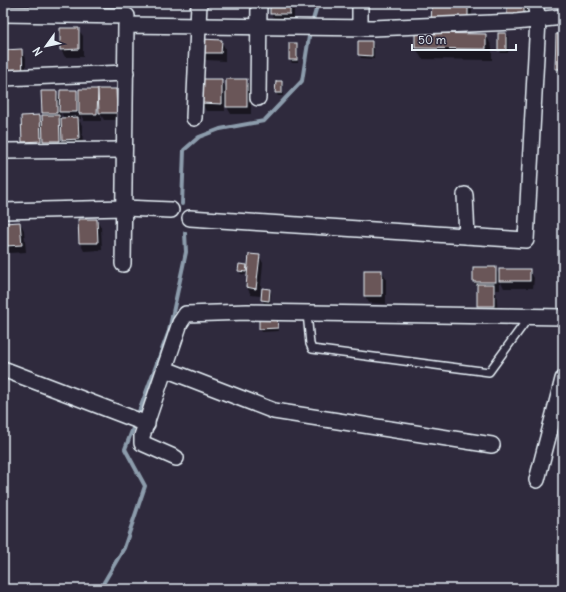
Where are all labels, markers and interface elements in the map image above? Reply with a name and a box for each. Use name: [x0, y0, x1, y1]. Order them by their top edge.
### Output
north arrow: [26, 26, 66, 66]
scale bar: [412, 26, 516, 52]
text: 50 m: [418, 32, 447, 47]
text: N: [30, 44, 46, 58]

